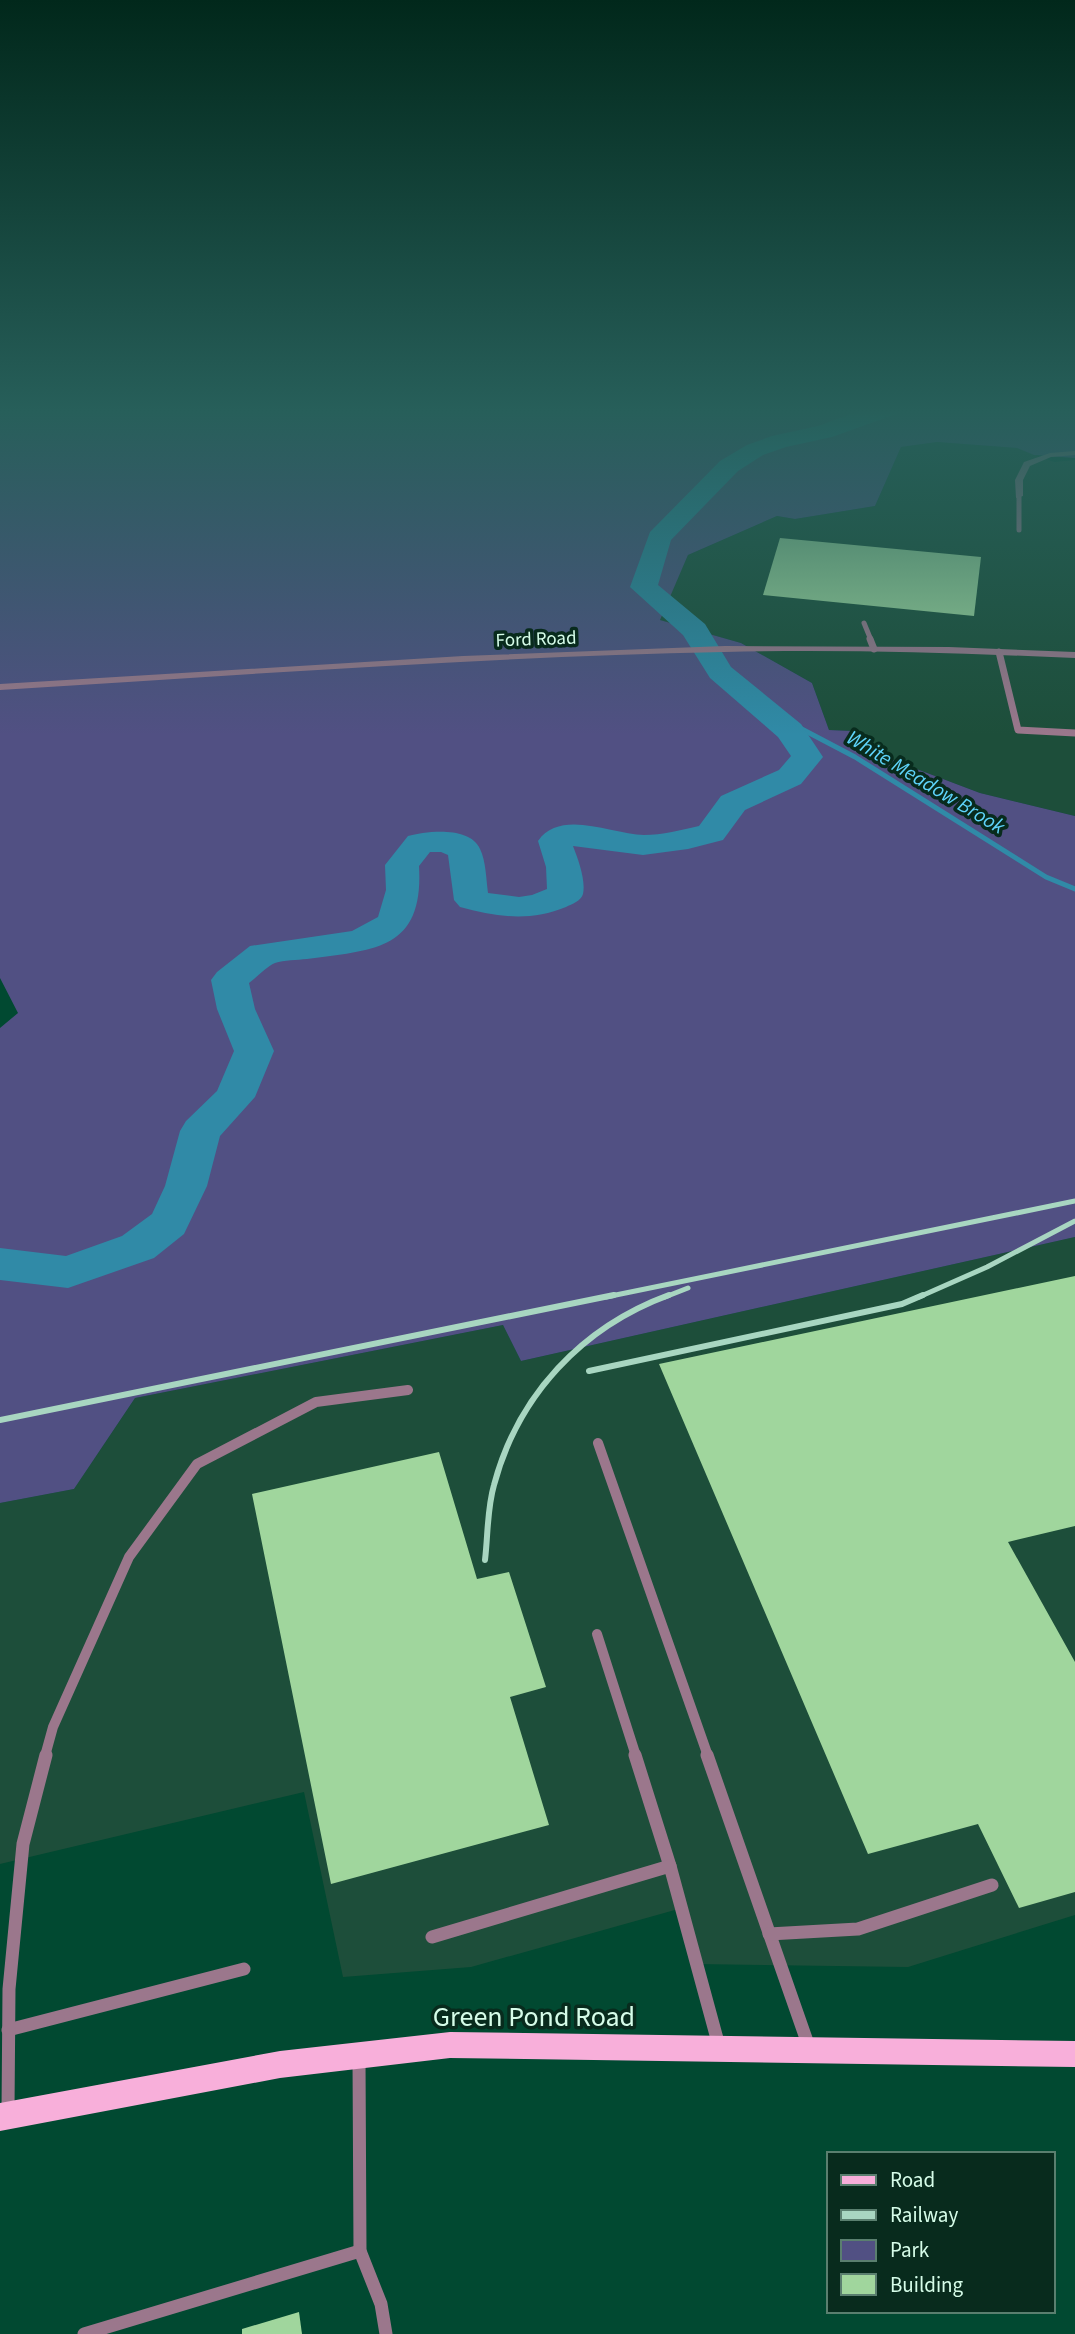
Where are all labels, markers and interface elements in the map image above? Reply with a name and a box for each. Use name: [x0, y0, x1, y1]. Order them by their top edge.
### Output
street label: Ford Road: [495, 625, 577, 654]
water label: White Meadow Brook: [841, 723, 1012, 842]
street label: Green Pond Road: [433, 1997, 635, 2037]
legend: [827, 2152, 1054, 2313]
text: Road: [890, 2165, 935, 2195]
text: Railway: [890, 2200, 958, 2230]
text: Park: [890, 2235, 930, 2265]
text: Building: [890, 2270, 964, 2300]

